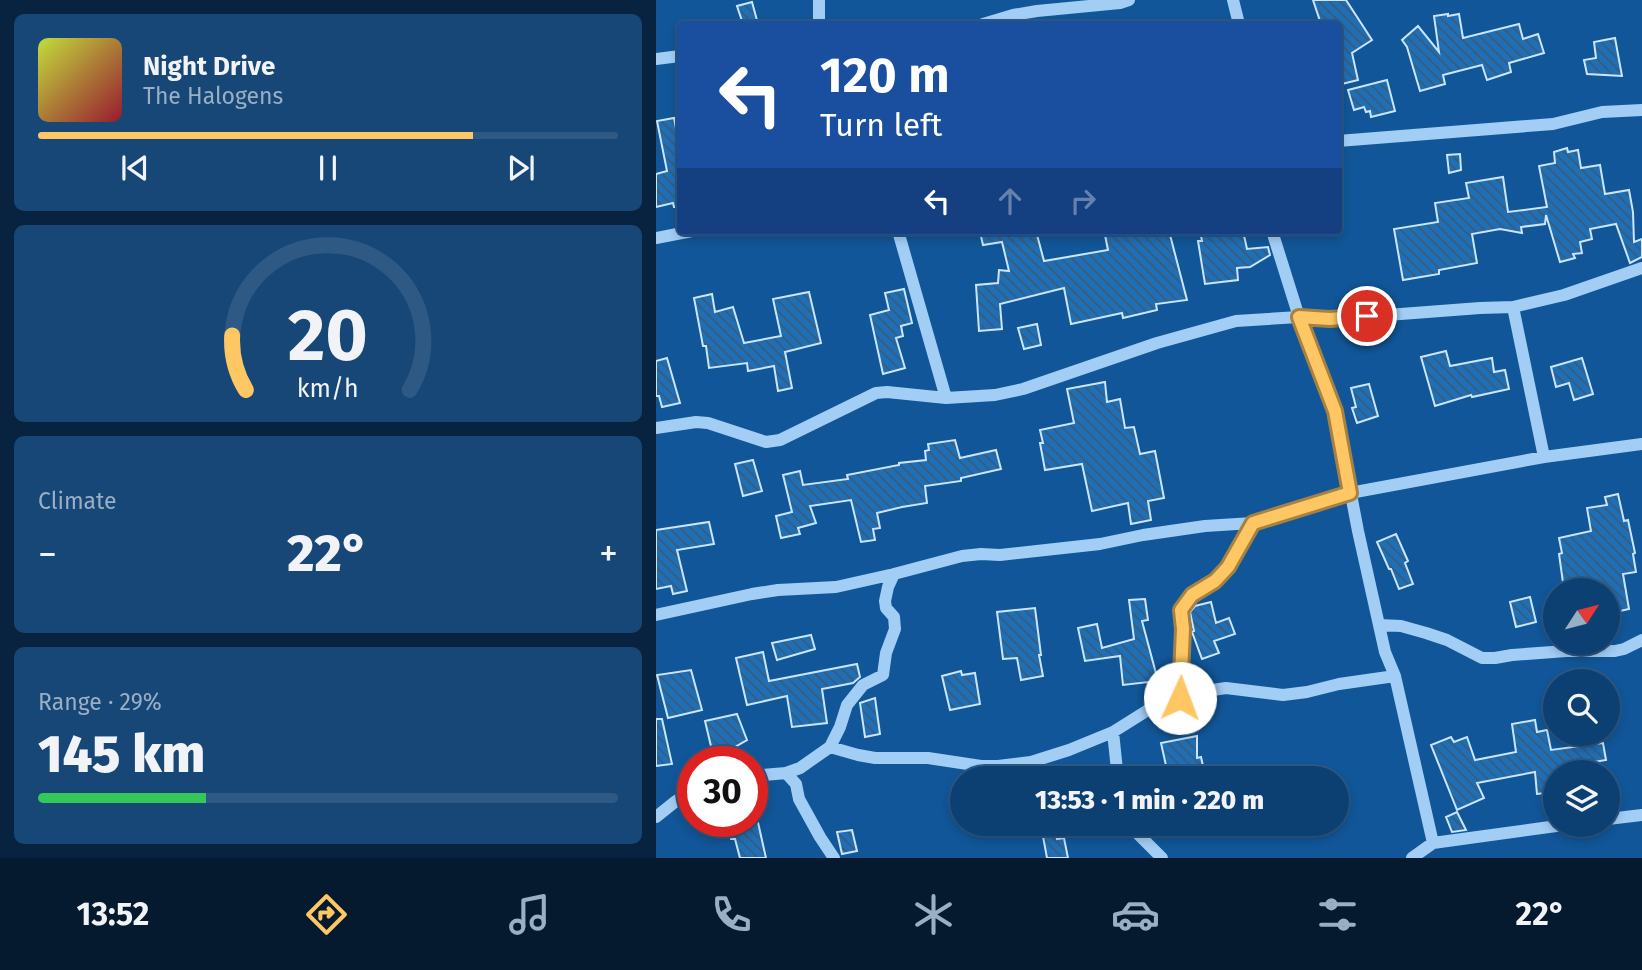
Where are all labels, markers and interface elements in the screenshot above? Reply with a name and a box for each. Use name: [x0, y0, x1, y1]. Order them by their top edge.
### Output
text: 120 m: [820, 46, 950, 105]
icon: left: [705, 49, 796, 140]
text: Night Drive: [143, 51, 275, 82]
text: The Halogens: [143, 82, 283, 110]
text: Turn left: [820, 106, 942, 144]
icon: previous: [116, 149, 154, 187]
icon: pause: [309, 149, 347, 187]
icon: next: [502, 149, 540, 187]
icon: left: [918, 182, 956, 220]
icon: ahead: [991, 182, 1029, 220]
icon: right: [1064, 182, 1102, 220]
pin: [1337, 286, 1397, 346]
text: 20: [288, 292, 368, 379]
icon: arrive: [1348, 297, 1386, 335]
text: km/h: [297, 373, 359, 403]
text: Climate: [38, 487, 117, 515]
text: 22°: [287, 522, 369, 585]
text: −: [38, 531, 57, 577]
text: +: [599, 531, 618, 577]
north arrow: [1543, 578, 1620, 654]
map controls: [1543, 578, 1620, 837]
position arrow: [1143, 661, 1217, 735]
button: search: [1543, 669, 1620, 746]
text: Range · 29%: [38, 688, 162, 716]
text: 145 km: [38, 723, 205, 786]
speed limit sign: 30: [677, 746, 768, 837]
button: layers: [1543, 760, 1620, 837]
text: 13:53 · 1 min · 220 m: [1035, 785, 1264, 816]
icon: directions: [302, 890, 351, 939]
icon: music: [505, 890, 554, 939]
icon: phone: [707, 890, 756, 939]
icon: climate: [909, 890, 958, 939]
icon: car: [1111, 890, 1160, 939]
icon: filters: [1313, 890, 1362, 939]
text: 13:52: [77, 895, 149, 933]
text: 22°: [1516, 895, 1565, 933]

